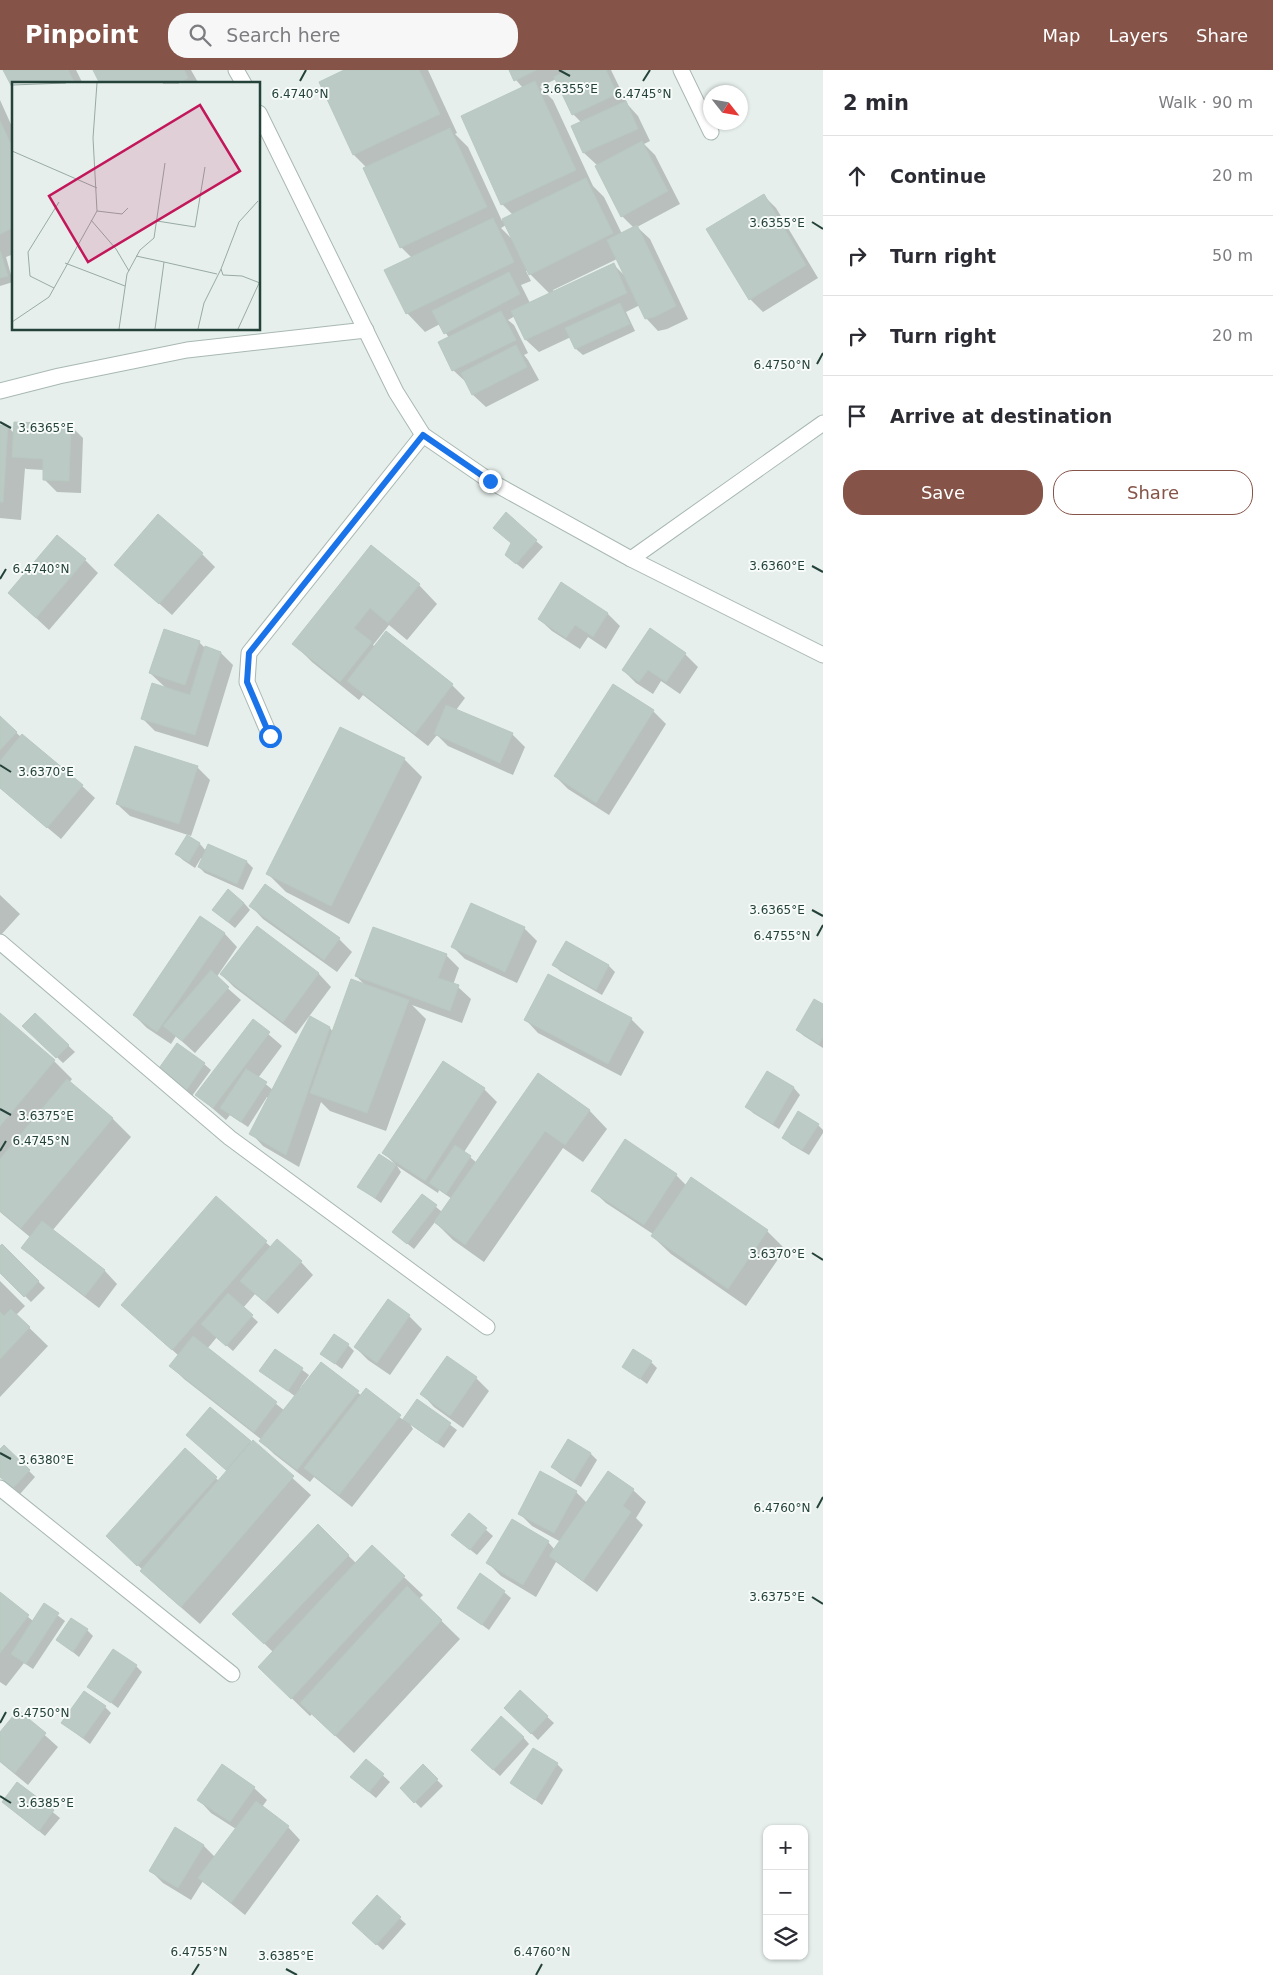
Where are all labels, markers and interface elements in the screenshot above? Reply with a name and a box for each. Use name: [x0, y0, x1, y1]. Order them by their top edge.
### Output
search box: [168, 13, 518, 58]
text: Pinpoint: [25, 21, 138, 49]
icon: search: [186, 21, 214, 49]
text: Search here: [226, 24, 341, 46]
text: Map: [1042, 25, 1080, 46]
text: Layers: [1108, 25, 1168, 46]
text: Share: [1196, 25, 1248, 46]
inset map: [12, 82, 260, 330]
text: 3.6355°E: [542, 82, 598, 96]
north arrow: [703, 85, 748, 130]
text: 6.4740°N: [272, 87, 328, 101]
text: 6.4745°N: [615, 87, 671, 101]
text: 2 min: [843, 91, 909, 115]
text: Walk · 90 m: [1158, 93, 1253, 112]
icon: ahead: [843, 162, 871, 190]
text: Continue: [890, 165, 986, 187]
text: 20 m: [1212, 166, 1253, 185]
text: 3.6355°E: [749, 216, 805, 230]
icon: right: [843, 242, 871, 270]
text: Turn right: [890, 245, 996, 267]
text: 50 m: [1212, 246, 1253, 265]
icon: right: [843, 322, 871, 350]
text: Turn right: [890, 325, 996, 347]
text: 20 m: [1212, 326, 1253, 345]
text: 6.4750°N: [754, 358, 810, 372]
icon: arrive: [843, 402, 871, 430]
text: Arrive at destination: [890, 405, 1112, 427]
text: 3.6365°E: [18, 421, 74, 435]
route end: [479, 470, 502, 493]
button: Save: [843, 470, 1043, 515]
button: Share: [1053, 470, 1253, 515]
text: 3.6360°E: [749, 559, 805, 573]
text: 6.4740°N: [13, 562, 69, 576]
route start: [259, 725, 282, 748]
text: 3.6370°E: [18, 765, 74, 779]
text: 3.6365°E: [749, 903, 805, 917]
text: 6.4755°N: [754, 929, 810, 943]
text: 3.6375°E: [18, 1109, 74, 1123]
text: 6.4745°N: [13, 1134, 69, 1148]
text: 3.6370°E: [749, 1247, 805, 1261]
text: 3.6380°E: [18, 1453, 74, 1467]
text: 6.4760°N: [754, 1501, 810, 1515]
text: 3.6375°E: [749, 1590, 805, 1604]
text: 6.4750°N: [13, 1706, 69, 1720]
text: 3.6385°E: [18, 1796, 74, 1810]
map controls: [763, 1825, 808, 1960]
button: +: [763, 1825, 808, 1870]
button: −: [763, 1870, 808, 1915]
button: layers: [763, 1915, 808, 1960]
text: 6.4755°N: [171, 1945, 227, 1959]
text: 6.4760°N: [514, 1945, 570, 1959]
text: 3.6385°E: [258, 1949, 314, 1963]

